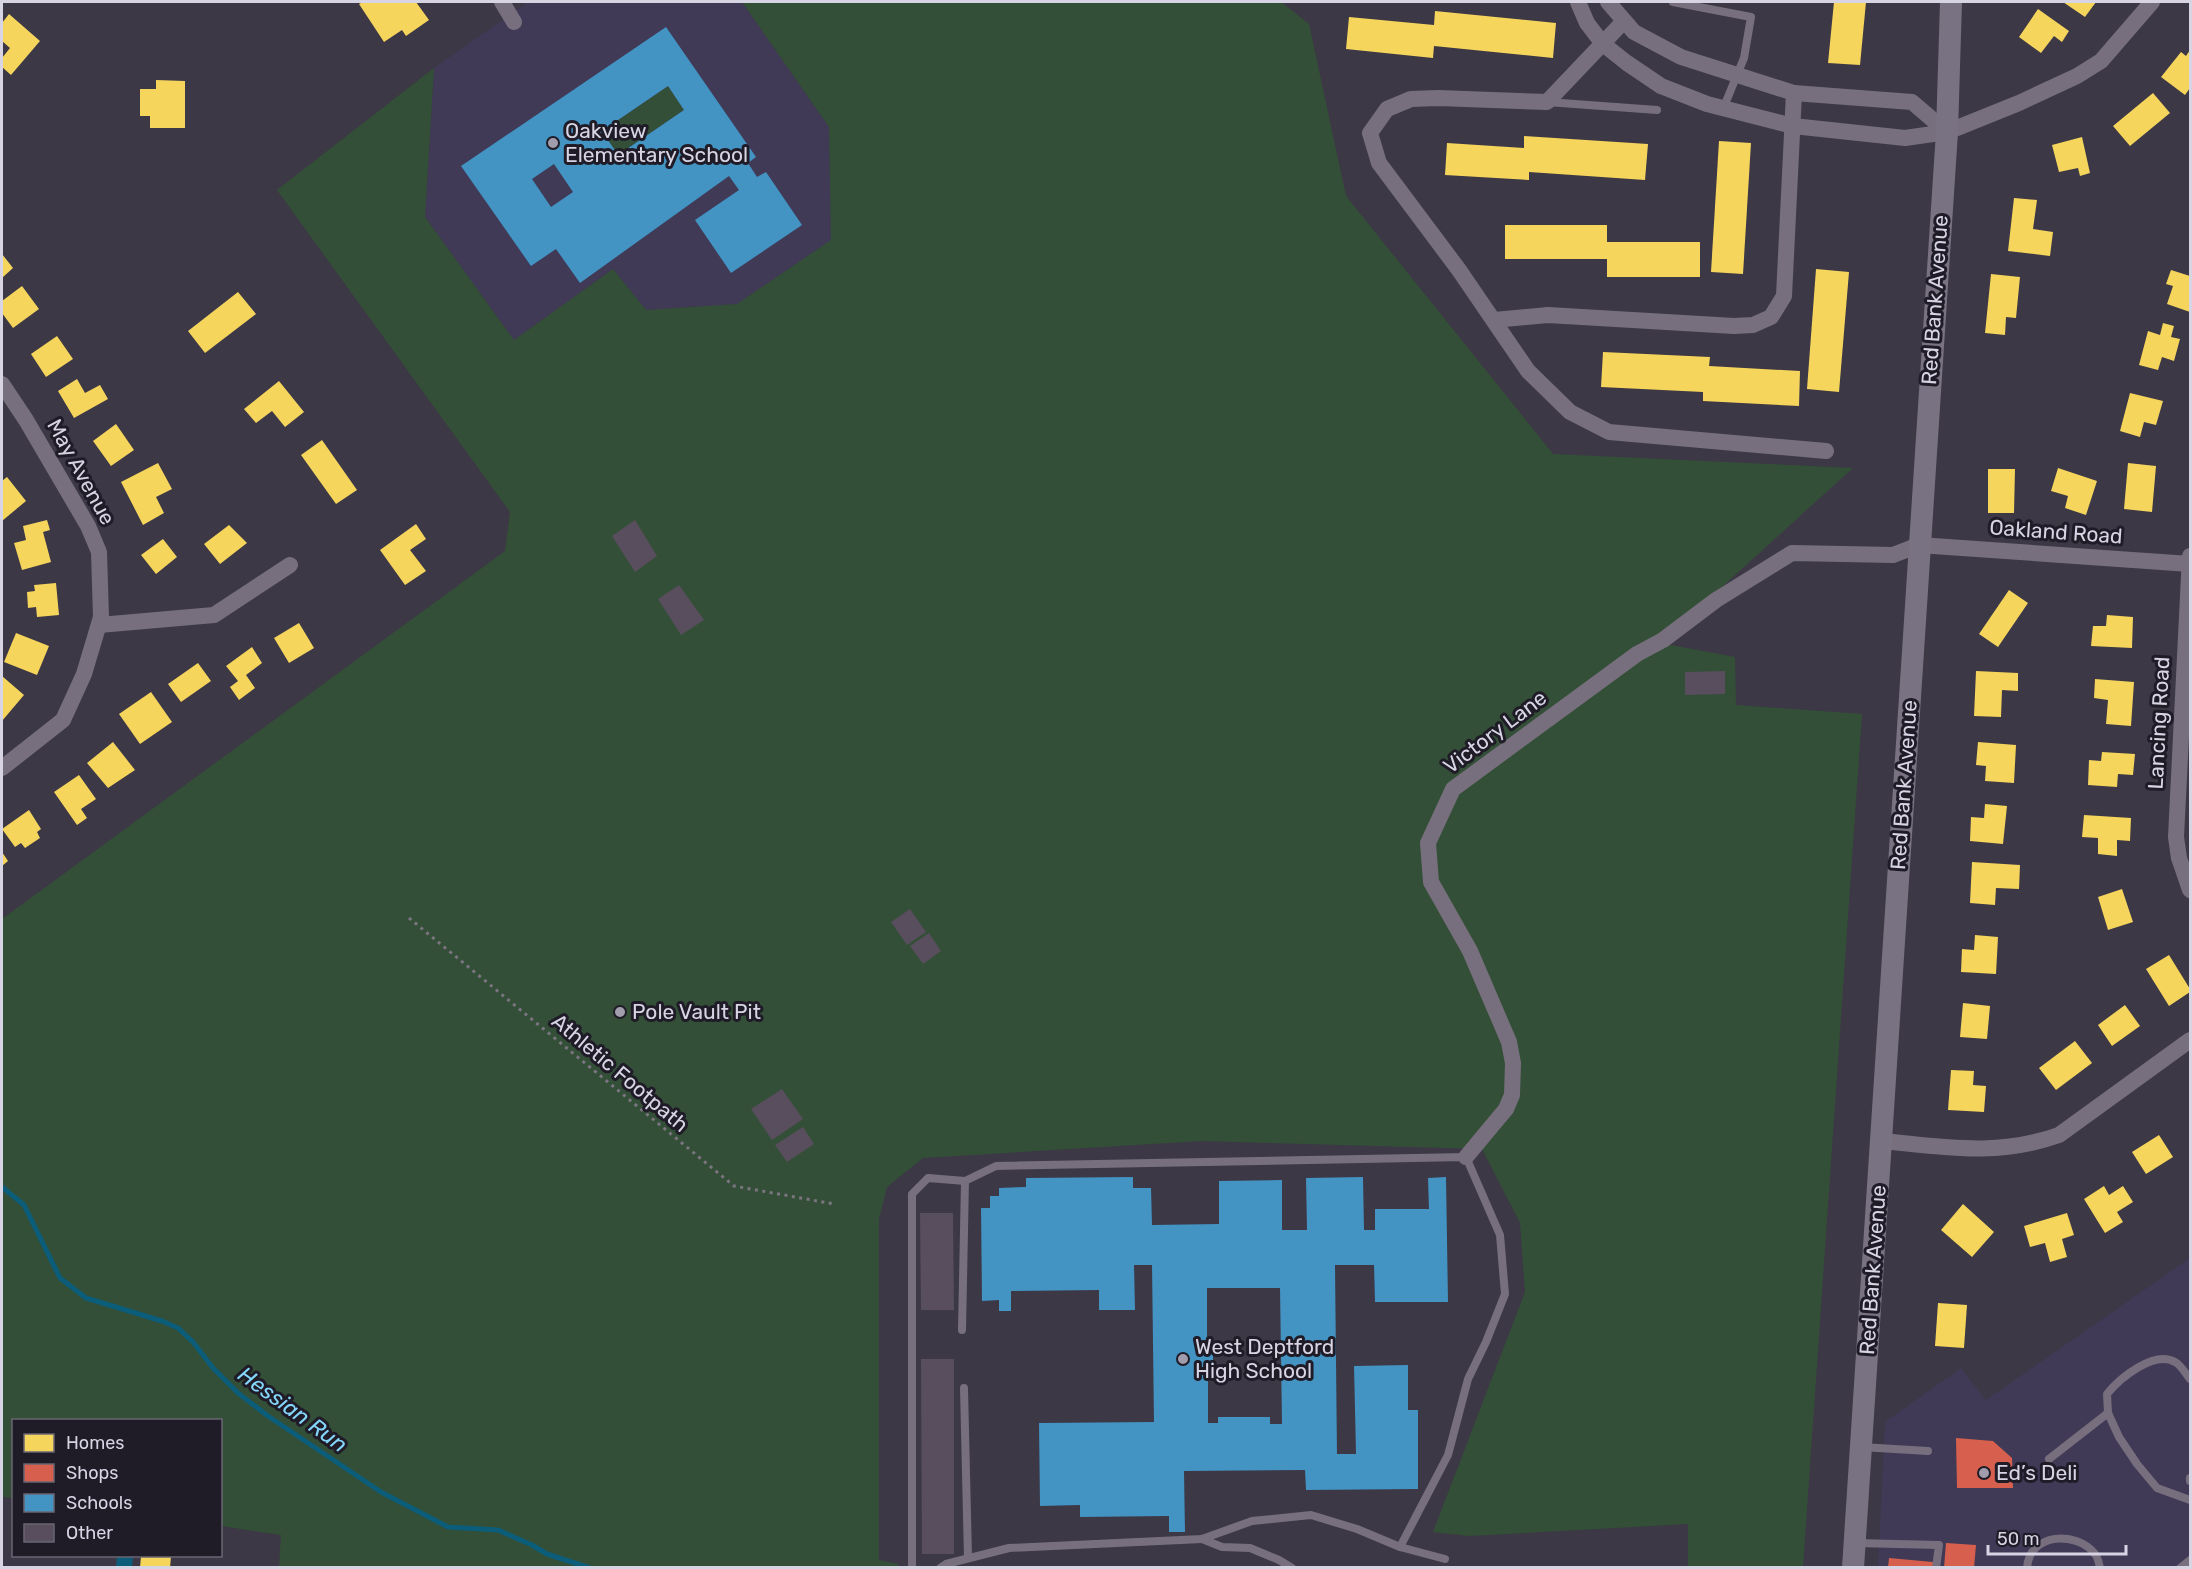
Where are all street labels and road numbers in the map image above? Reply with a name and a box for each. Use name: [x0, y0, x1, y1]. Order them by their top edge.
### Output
street label: Red Bank Avenue: [1916, 214, 1953, 386]
street label: May Avenue: [42, 414, 121, 529]
street label: Oakland Road: [1989, 514, 2123, 549]
street label: Lancing Road: [2143, 656, 2174, 790]
street label: Victory Lane: [1438, 685, 1551, 779]
street label: Red Bank Avenue: [1885, 699, 1922, 871]
street label: Athletic Footpath: [547, 1008, 694, 1137]
street label: Red Bank Avenue: [1854, 1184, 1891, 1356]

